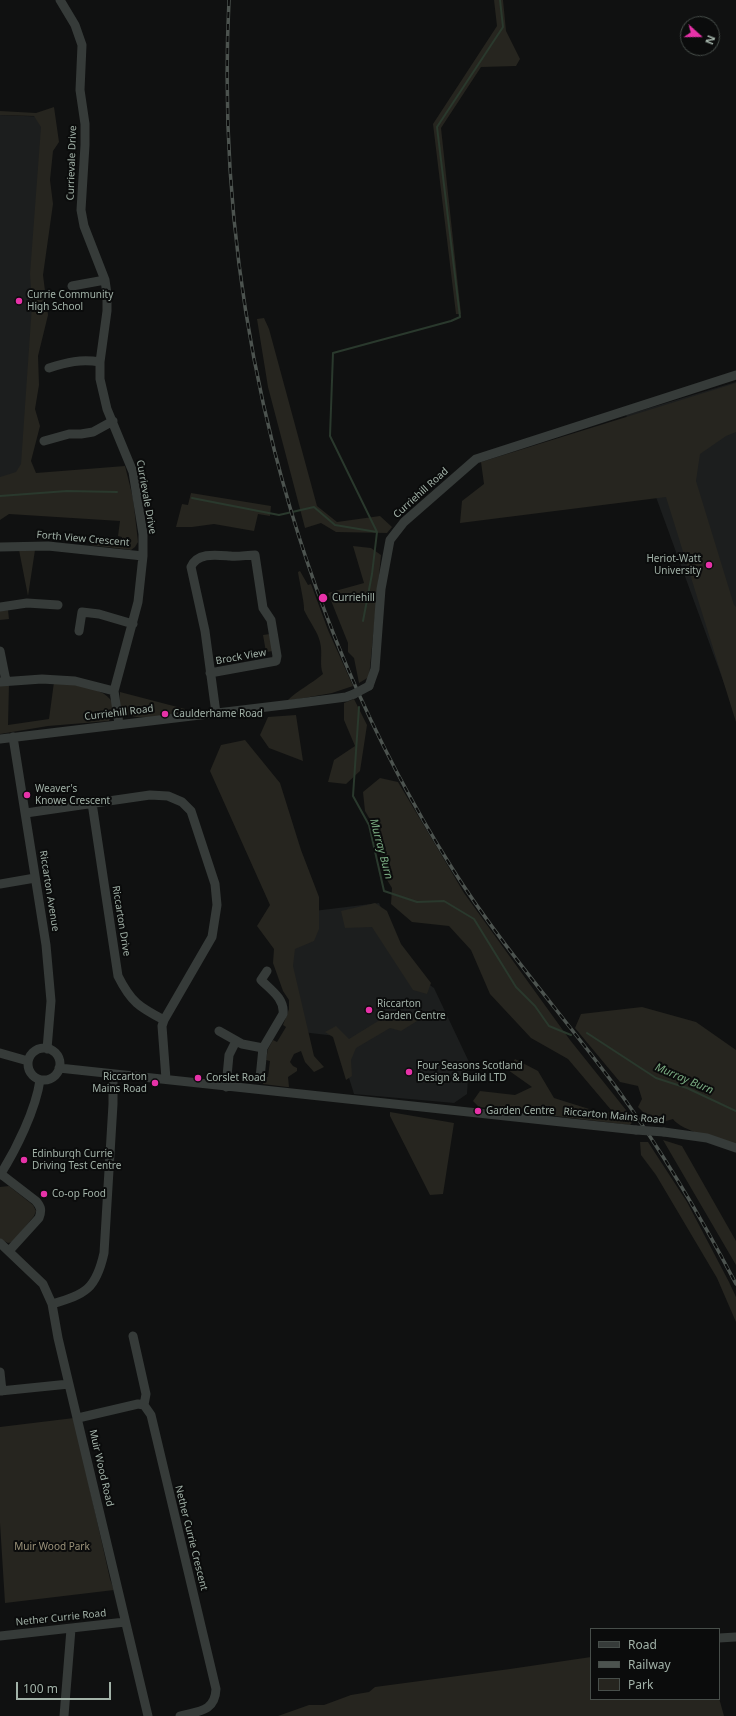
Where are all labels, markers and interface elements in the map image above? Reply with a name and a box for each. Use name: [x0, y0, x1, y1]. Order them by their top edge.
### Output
north arrow: [680, 16, 720, 56]
text: N: [702, 33, 719, 47]
street label: Currievale Drive: [65, 125, 79, 201]
place label: Currie Community High School: [27, 289, 113, 312]
marker: Currie Community High School: [14, 296, 24, 306]
street label: Currievale Drive: [134, 459, 158, 535]
street label: Curriehill Road: [391, 465, 451, 521]
street label: Forth View Crescent: [36, 529, 130, 549]
place label: Heriot-Watt University: [646, 553, 701, 576]
marker: Heriot-Watt University: [704, 560, 714, 570]
marker: Curriehill: [317, 592, 329, 604]
place label: Curriehill: [332, 592, 375, 604]
street label: Brock View: [215, 647, 267, 667]
street label: Curriehill Road: [84, 703, 154, 723]
place label: Caulderhame Road: [173, 708, 263, 720]
marker: Caulderhame Road: [160, 709, 170, 719]
place label: Weaver's Knowe Crescent: [35, 783, 110, 806]
marker: Weaver's Knowe Crescent: [22, 790, 32, 800]
water label: Murray Burn: [367, 817, 395, 881]
street label: Riccarton Avenue: [37, 850, 61, 932]
street label: Riccarton Drive: [109, 885, 133, 957]
place label: Riccarton Garden Centre: [377, 998, 446, 1022]
marker: Riccarton Garden Centre: [364, 1005, 374, 1015]
place label: Four Seasons Scotland Design & Build LTD: [417, 1060, 523, 1084]
water label: Murray Burn: [653, 1061, 715, 1097]
marker: Four Seasons Scotland Design & Build LTD: [404, 1067, 414, 1077]
place label: Riccarton Mains Road: [92, 1071, 147, 1094]
place label: Corslet Road: [206, 1072, 266, 1084]
marker: Corslet Road: [193, 1073, 203, 1083]
marker: Riccarton Mains Road: [150, 1078, 160, 1088]
place label: Garden Centre: [486, 1105, 555, 1117]
marker: Garden Centre: [473, 1106, 483, 1116]
street label: Riccarton Mains Road: [563, 1106, 665, 1126]
place label: Edinburgh Currie Driving Test Centre: [32, 1148, 121, 1172]
marker: Edinburgh Currie Driving Test Centre: [19, 1155, 29, 1165]
place label: Co-op Food: [52, 1188, 106, 1200]
marker: Co-op Food: [39, 1189, 49, 1199]
street label: Muir Wood Road: [86, 1428, 116, 1508]
street label: Nether Currie Crescent: [172, 1484, 210, 1592]
park label: Muir Wood Park: [14, 1541, 90, 1553]
street label: Nether Currie Road: [15, 1607, 107, 1629]
legend: [590, 1628, 720, 1700]
text: Road: [628, 1636, 657, 1653]
text: Railway: [628, 1656, 671, 1673]
scale bar: [18, 1674, 113, 1700]
text: Park: [628, 1676, 653, 1693]
text: 100 m: [23, 1680, 58, 1697]

